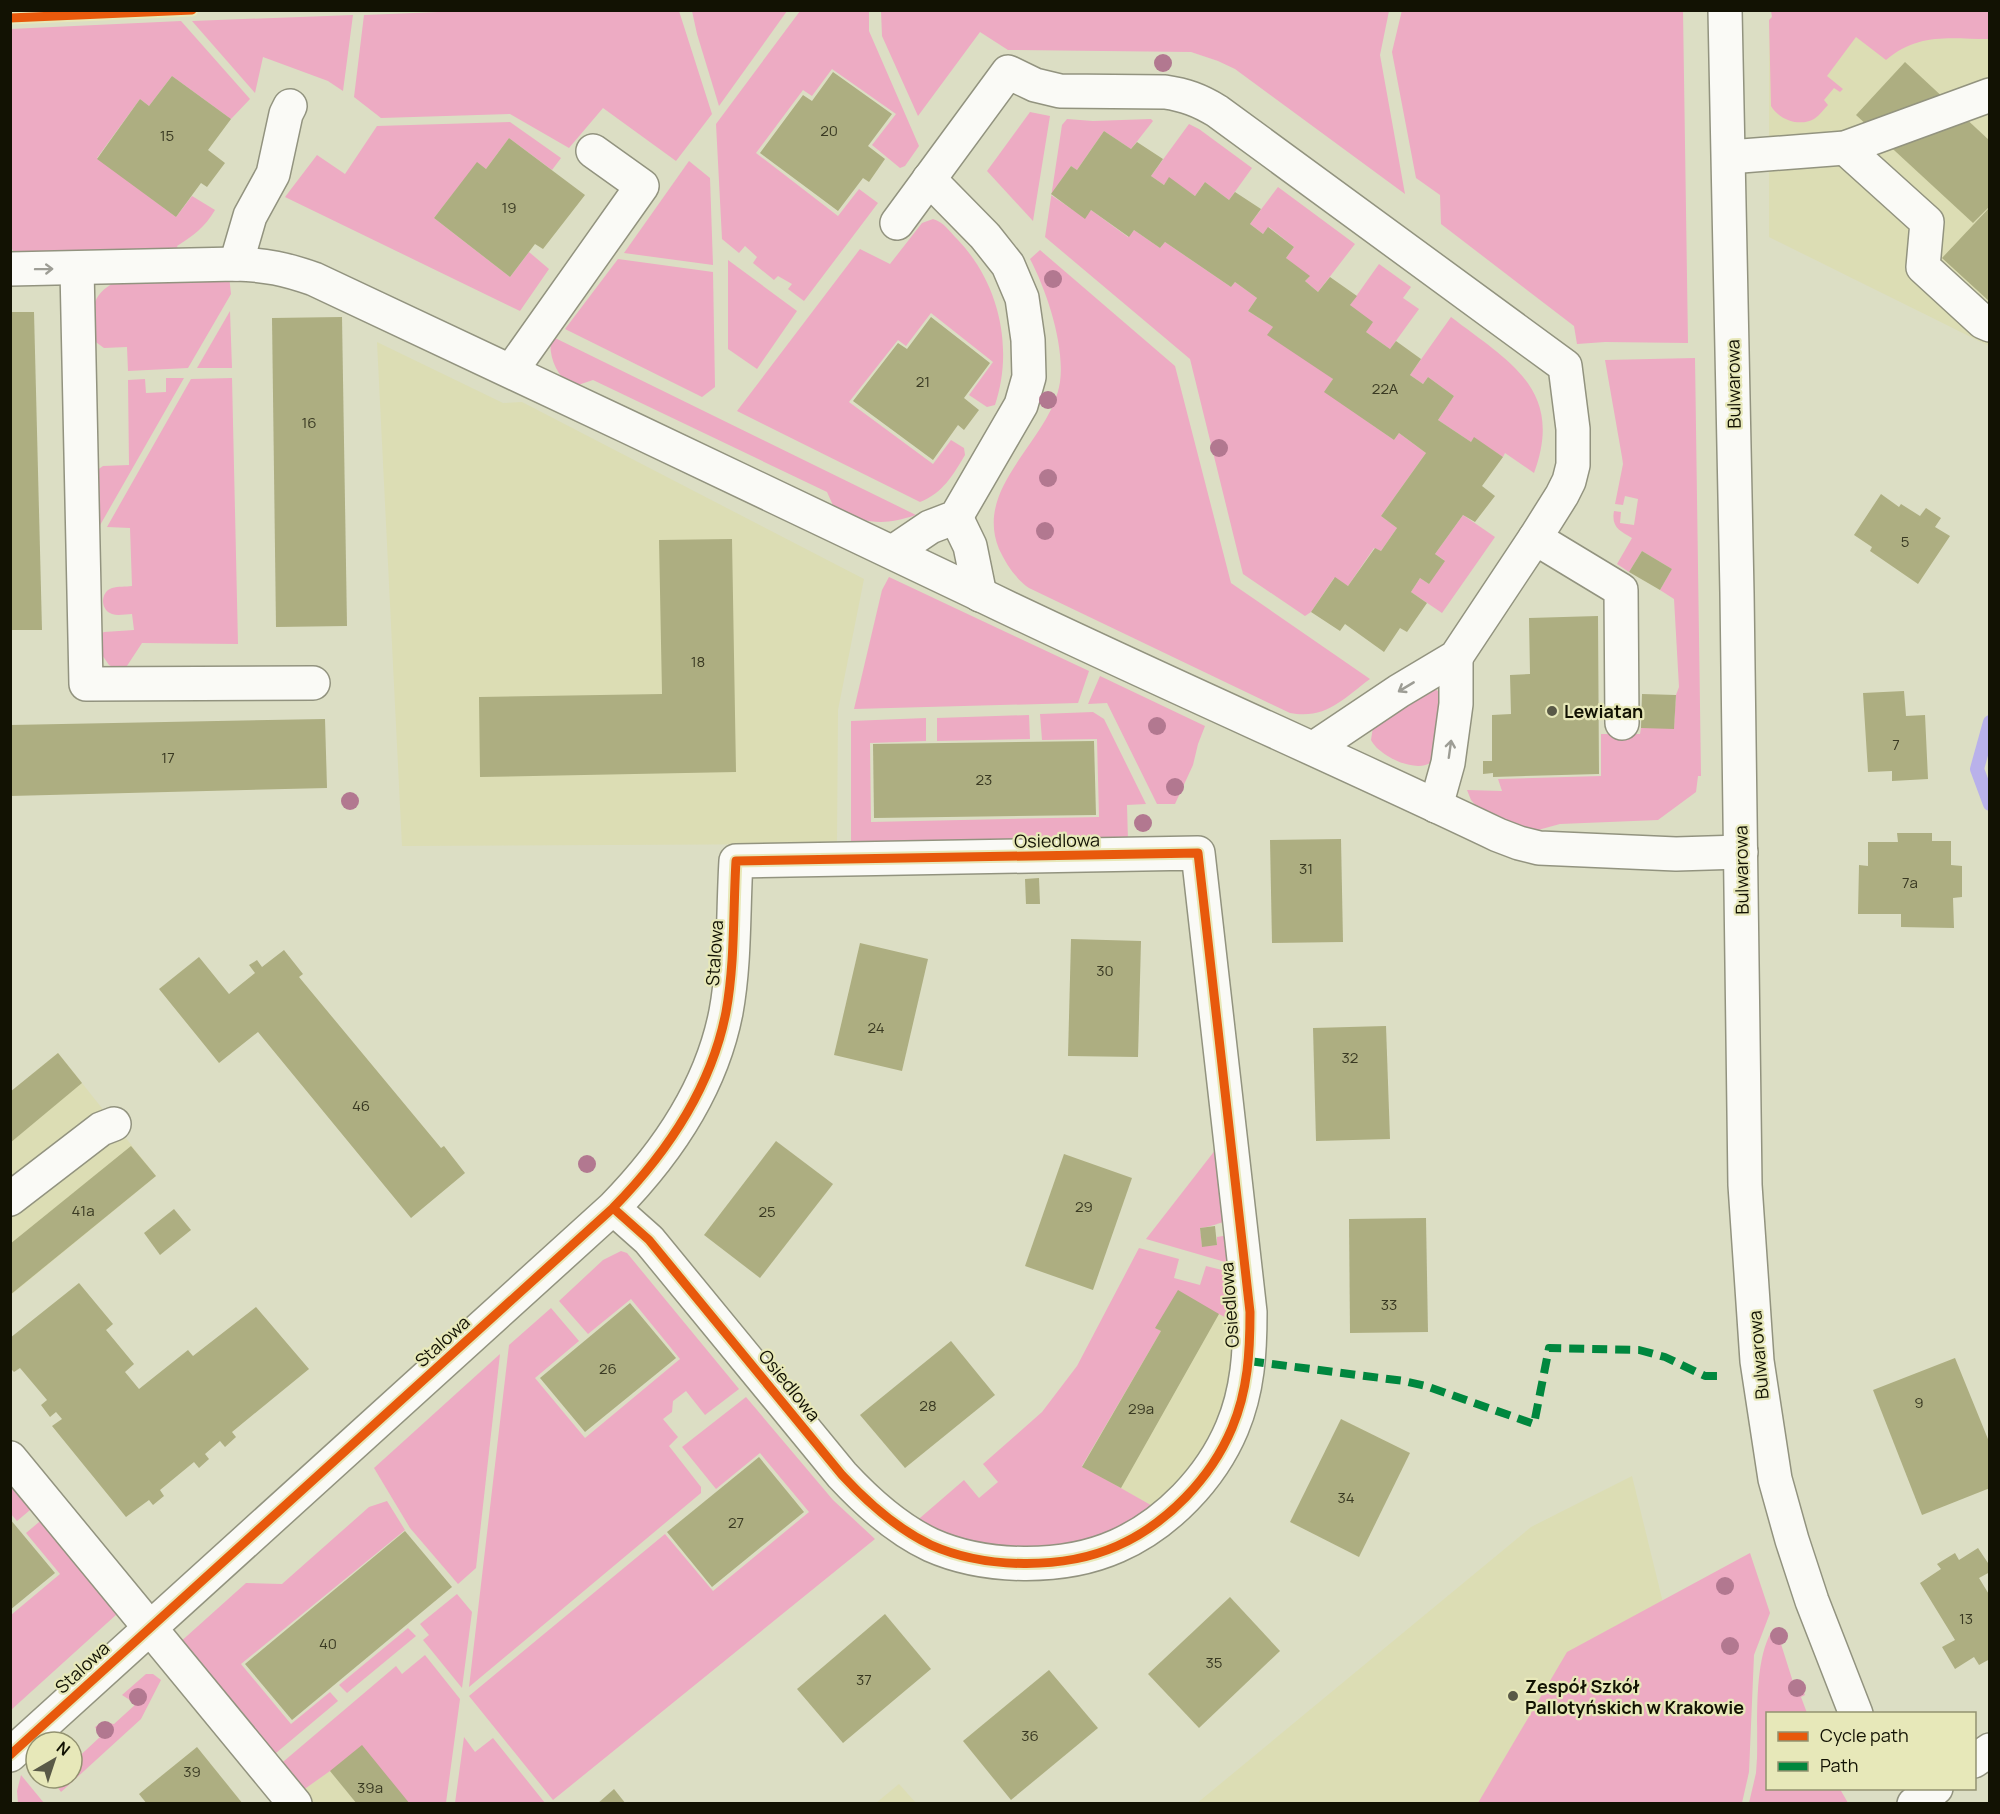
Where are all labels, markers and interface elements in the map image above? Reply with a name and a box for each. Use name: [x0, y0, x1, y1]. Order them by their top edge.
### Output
house number: 20: [820, 120, 838, 141]
house number: 15: [160, 125, 174, 146]
house number: 19: [501, 197, 517, 218]
one-way arrow: [33, 263, 53, 275]
street label: Bulwarowa: [1720, 339, 1746, 429]
house number: 21: [916, 371, 930, 392]
house number: 22A: [1372, 378, 1399, 399]
house number: 16: [301, 412, 317, 433]
house number: 5: [1901, 531, 1909, 552]
house number: 18: [691, 651, 705, 672]
one-way arrow: [1398, 682, 1415, 694]
place label: Lewiatan: [1564, 699, 1643, 723]
marker: Lewiatan: [1545, 704, 1559, 718]
house number: 7: [1892, 734, 1900, 755]
one-way arrow: [1445, 740, 1456, 759]
house number: 17: [161, 747, 175, 768]
house number: 23: [976, 769, 992, 790]
street label: Bulwarowa: [1728, 825, 1754, 915]
street label: Osiedlowa: [1014, 827, 1100, 853]
house number: 31: [1299, 858, 1313, 879]
house number: 7a: [1902, 872, 1918, 893]
street label: Stalowa: [700, 919, 728, 987]
house number: 30: [1096, 960, 1114, 981]
house number: 24: [867, 1017, 885, 1038]
house number: 32: [1342, 1047, 1358, 1068]
house number: 46: [352, 1095, 370, 1116]
house number: 29: [1075, 1196, 1093, 1217]
house number: 41a: [71, 1200, 95, 1221]
house number: 25: [758, 1201, 776, 1222]
street label: Osiedlowa: [1214, 1261, 1244, 1349]
house number: 33: [1381, 1294, 1397, 1315]
street label: Stalowa: [409, 1310, 475, 1372]
street label: Bulwarowa: [1742, 1310, 1774, 1400]
street label: Osiedlowa: [754, 1344, 826, 1426]
house number: 26: [599, 1358, 617, 1379]
house number: 9: [1914, 1392, 1924, 1413]
house number: 28: [919, 1395, 937, 1416]
house number: 29a: [1128, 1398, 1154, 1419]
house number: 34: [1337, 1487, 1355, 1508]
house number: 27: [728, 1512, 744, 1533]
house number: 13: [1959, 1608, 1973, 1629]
house number: 40: [319, 1633, 337, 1654]
street label: Stalowa: [50, 1636, 114, 1698]
house number: 35: [1206, 1652, 1222, 1673]
house number: 37: [856, 1669, 872, 1690]
place label: Zespół Szkół Pallotyńskich w Krakowie: [1525, 1674, 1744, 1719]
marker: Zespół Szkół Pallotyńskich w Krakowie: [1506, 1689, 1520, 1703]
legend: [1766, 1712, 1976, 1790]
text: Cycle path: [1820, 1723, 1909, 1747]
house number: 36: [1021, 1725, 1039, 1746]
north arrow: [24, 1730, 84, 1790]
text: N: [52, 1736, 75, 1761]
text: Path: [1820, 1753, 1858, 1777]
house number: 39: [183, 1761, 201, 1782]
house number: 39a: [357, 1777, 383, 1798]

